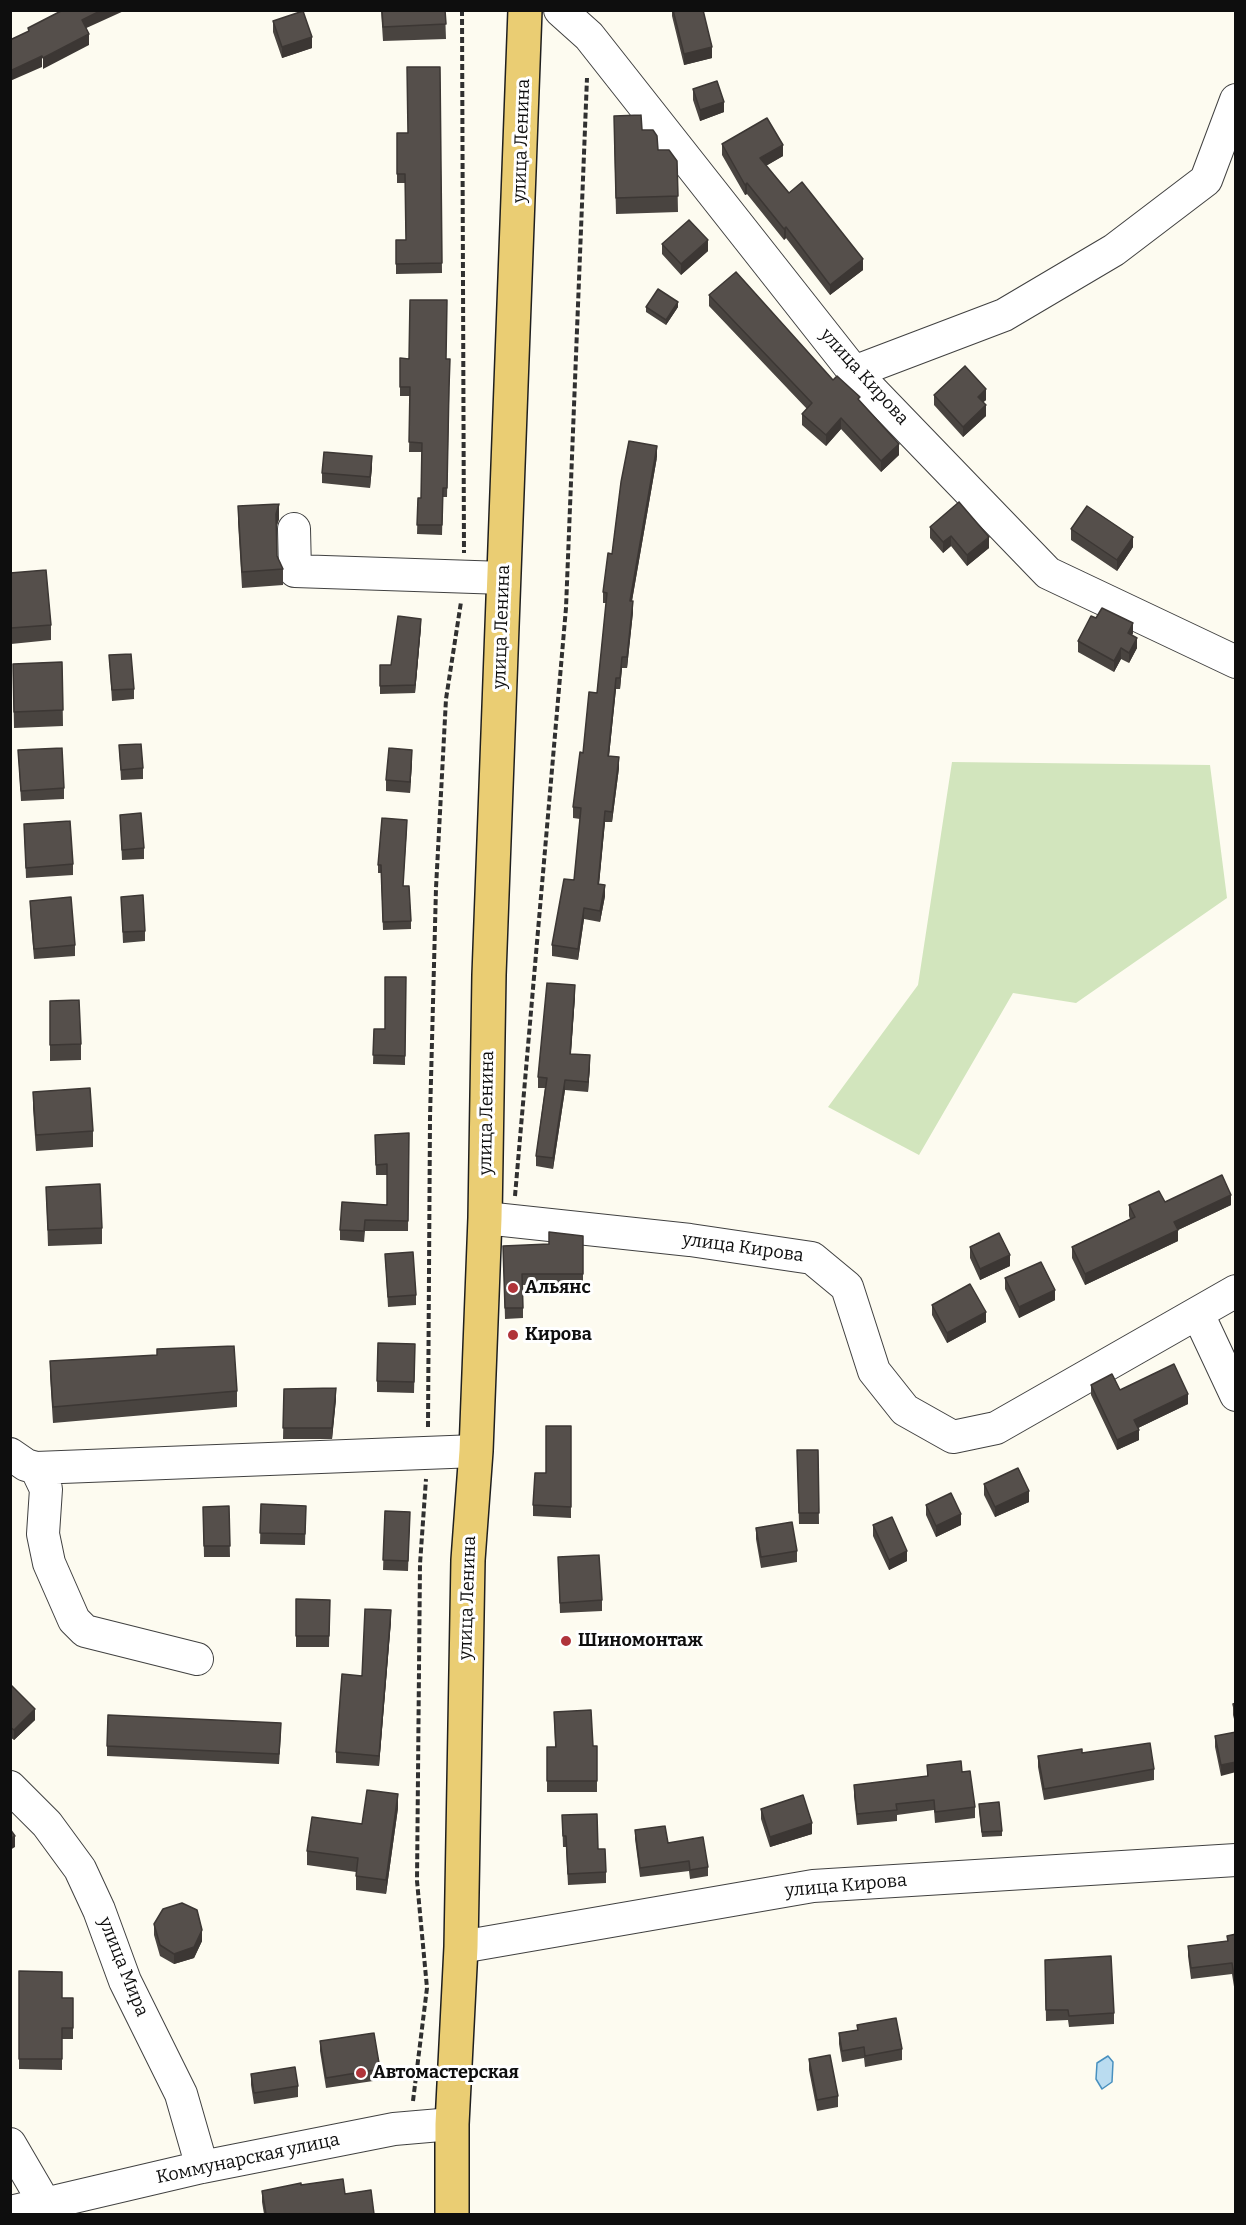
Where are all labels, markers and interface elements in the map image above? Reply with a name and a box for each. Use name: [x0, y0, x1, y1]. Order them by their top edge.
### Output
street label: улица Ленина: [509, 78, 535, 204]
street label: улица Кирова: [815, 324, 913, 430]
street label: улица Ленина: [489, 564, 515, 690]
street label: улица Ленина: [475, 1051, 499, 1175]
street label: улица Кирова: [681, 1229, 805, 1267]
place label: Альянс: [525, 1277, 591, 1299]
marker: Альянс: [506, 1281, 520, 1295]
place label: Кирова: [525, 1324, 592, 1346]
marker: Кирова: [506, 1328, 520, 1342]
street label: улица Ленина: [455, 1535, 481, 1661]
place label: Шиномонтаж: [578, 1630, 703, 1652]
marker: Шиномонтаж: [559, 1634, 573, 1648]
street label: улица Кирова: [784, 1870, 908, 1902]
street label: улица Мира: [93, 1914, 153, 2020]
place label: Автомастерская: [373, 2062, 519, 2084]
marker: Автомастерская: [354, 2066, 368, 2080]
street label: Коммунарская улица: [154, 2129, 342, 2189]

